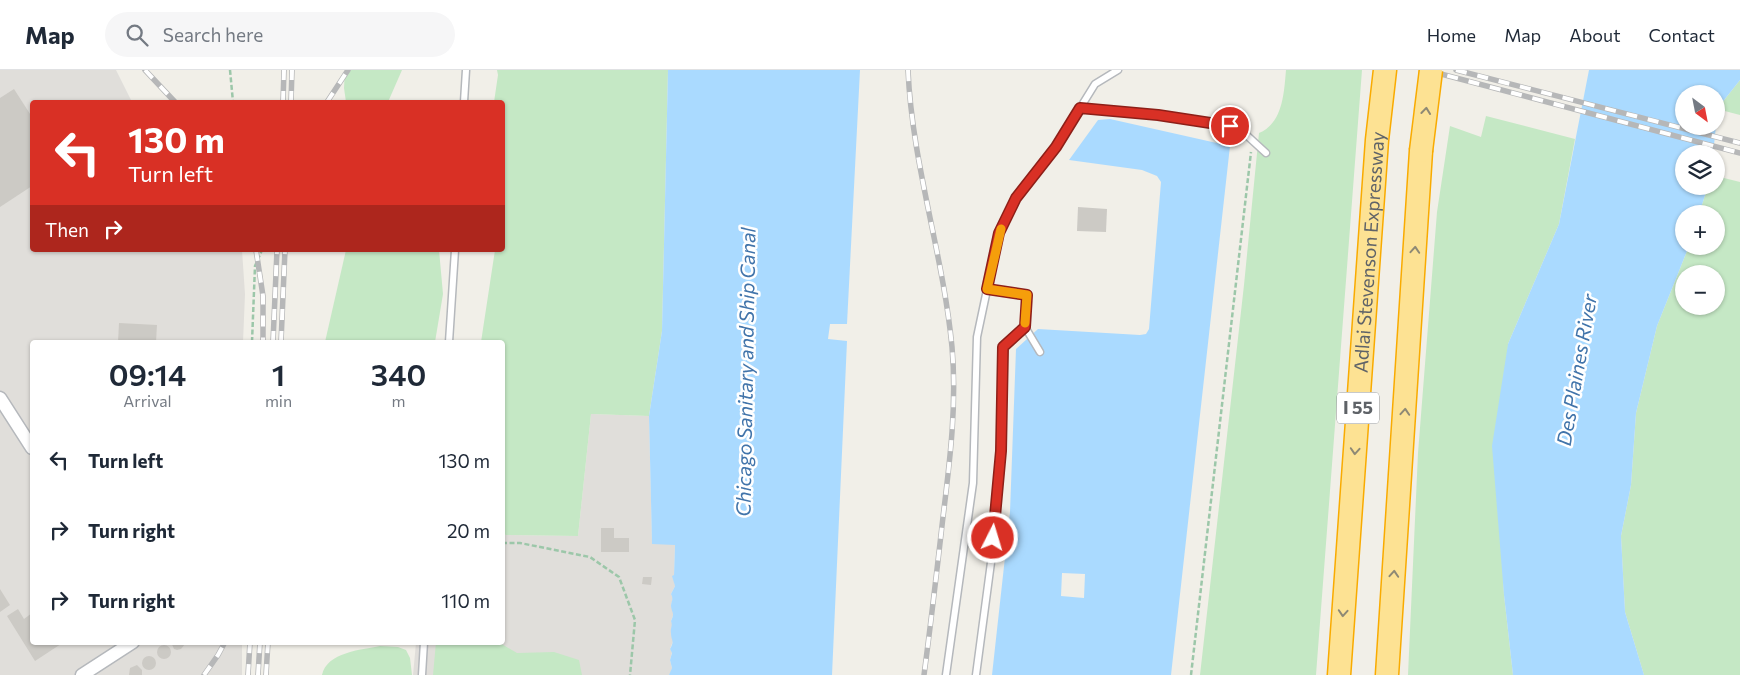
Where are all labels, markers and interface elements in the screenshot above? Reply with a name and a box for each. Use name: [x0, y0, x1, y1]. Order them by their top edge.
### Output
search box: [105, 12, 455, 57]
text: Map: [25, 20, 75, 49]
icon: search: [123, 21, 151, 49]
text: Search here: [163, 23, 263, 46]
text: Home: [1427, 24, 1476, 46]
text: Map: [1504, 24, 1541, 46]
text: About: [1569, 24, 1621, 46]
text: Contact: [1649, 24, 1715, 46]
north arrow: [1675, 85, 1725, 135]
map controls: [1675, 85, 1725, 315]
pin: [1209, 105, 1251, 147]
one-way arrow: [1420, 106, 1431, 114]
icon: arrive: [1216, 112, 1244, 140]
text: 130 m: [128, 117, 225, 160]
icon: left: [45, 120, 110, 185]
street label: Adlai Stevenson Expressway: [1349, 130, 1389, 373]
button: layers: [1675, 145, 1725, 195]
text: Turn left: [128, 160, 213, 187]
button: +: [1675, 205, 1725, 255]
icon: right: [99, 215, 127, 243]
text: Then: [45, 218, 89, 241]
water label: Chicago Sanitary and Ship Canal: [730, 226, 760, 517]
one-way arrow: [1409, 245, 1420, 253]
button: −: [1675, 265, 1725, 315]
water label: Des Plaines River: [1551, 291, 1601, 448]
text: 09:14: [109, 355, 186, 392]
text: 1: [272, 355, 285, 392]
text: 340: [371, 355, 426, 392]
text: Arrival: [123, 391, 172, 410]
text: min: [265, 391, 292, 410]
text: m: [392, 391, 406, 410]
road number: I 55: [1337, 392, 1379, 423]
one-way arrow: [1399, 408, 1410, 416]
icon: left: [45, 446, 73, 474]
one-way arrow: [1349, 447, 1360, 455]
text: Turn left: [88, 449, 163, 472]
text: 130 m: [438, 449, 490, 472]
position arrow: [966, 511, 1018, 563]
icon: right: [45, 516, 73, 544]
text: Turn right: [88, 519, 175, 542]
text: 20 m: [447, 519, 490, 542]
one-way arrow: [1389, 570, 1400, 578]
icon: right: [45, 586, 73, 614]
text: Turn right: [88, 589, 175, 612]
text: 110 m: [441, 589, 490, 612]
one-way arrow: [1337, 609, 1348, 617]

